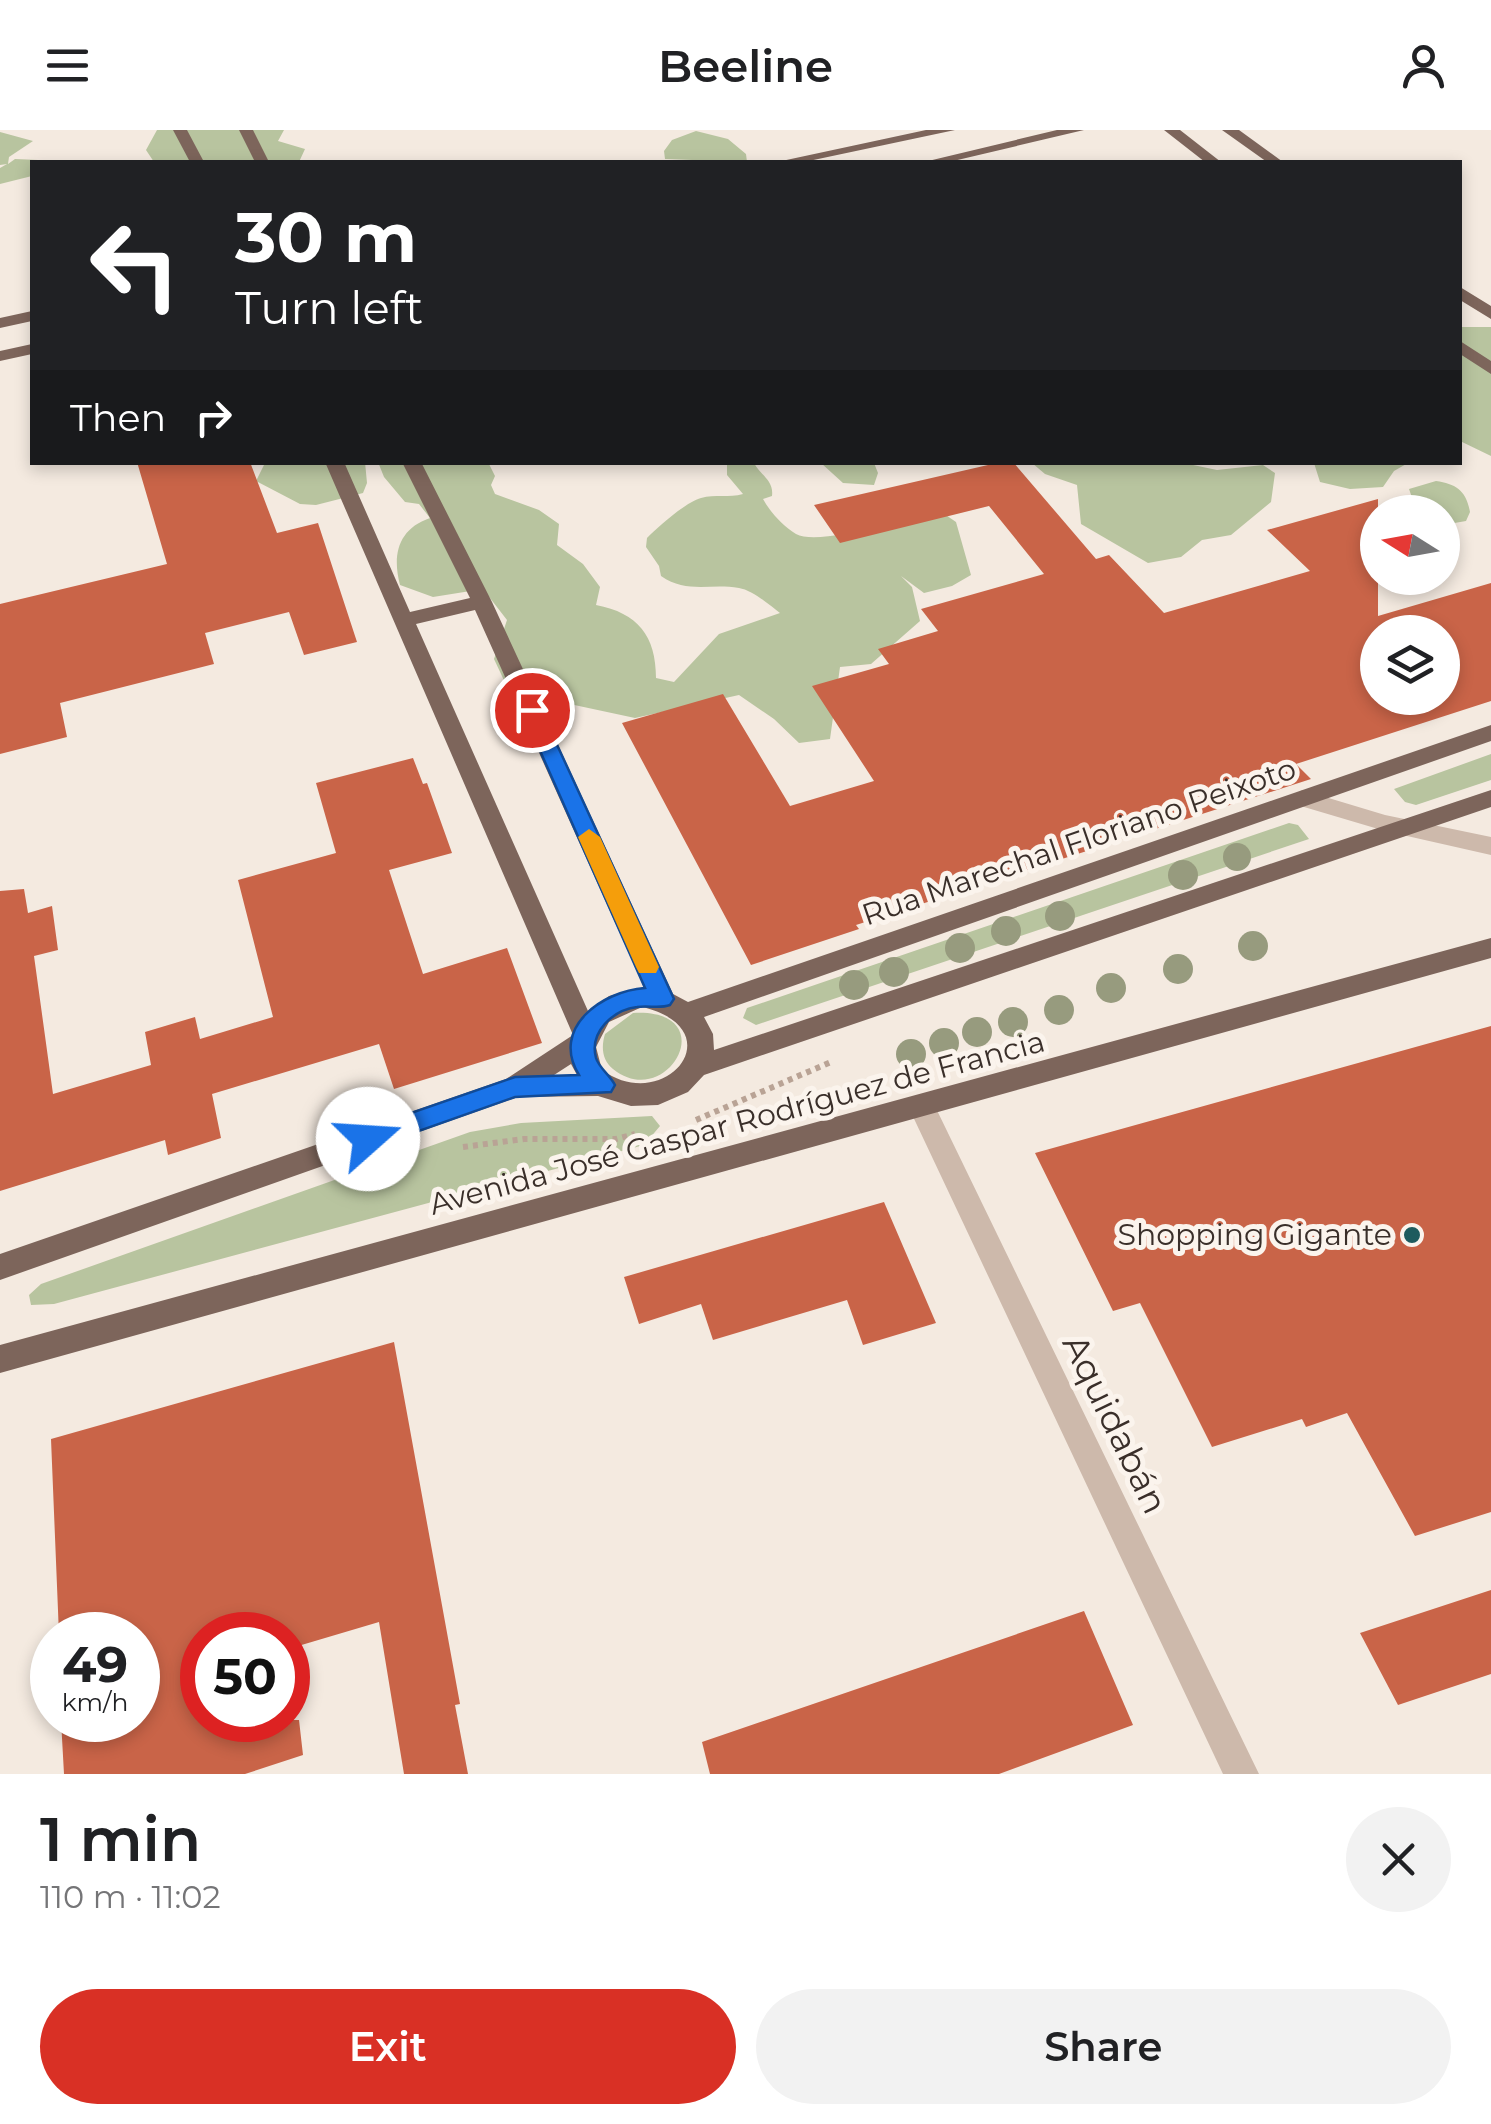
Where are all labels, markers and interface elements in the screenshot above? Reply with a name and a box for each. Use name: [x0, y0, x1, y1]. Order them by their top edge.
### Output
icon: menu: [40, 38, 95, 93]
text: Beeline: [658, 38, 833, 93]
icon: person: [1396, 38, 1451, 93]
text: 30 m: [235, 194, 417, 280]
icon: left: [70, 200, 200, 330]
text: Turn left: [235, 280, 423, 335]
icon: right: [186, 390, 241, 445]
text: Then: [70, 394, 166, 441]
north arrow: [1360, 495, 1460, 595]
map controls: [1360, 495, 1460, 715]
button: layers: [1360, 615, 1460, 715]
pin: [490, 668, 575, 753]
icon: arrive: [505, 683, 560, 738]
street label: Rua Marechal Floriano Peixoto: [857, 750, 1301, 933]
street label: Avenida José Gaspar Rodríguez de Francia: [425, 1022, 1049, 1223]
position arrow: [316, 1087, 420, 1191]
place label: Shopping Gigante: [1117, 1216, 1392, 1253]
marker: Shopping Gigante: [1401, 1224, 1423, 1246]
street label: Aquidabán: [1054, 1327, 1177, 1520]
speed limit sign: 50: [180, 1612, 310, 1742]
text: 49: [62, 1634, 128, 1695]
text: km/h: [62, 1687, 128, 1717]
text: 1 min: [40, 1803, 201, 1876]
button: close: [1346, 1807, 1451, 1912]
text: 110 m · 11:02: [40, 1877, 221, 1916]
button: Exit: [40, 1989, 736, 2104]
button: Share: [756, 1989, 1451, 2104]

